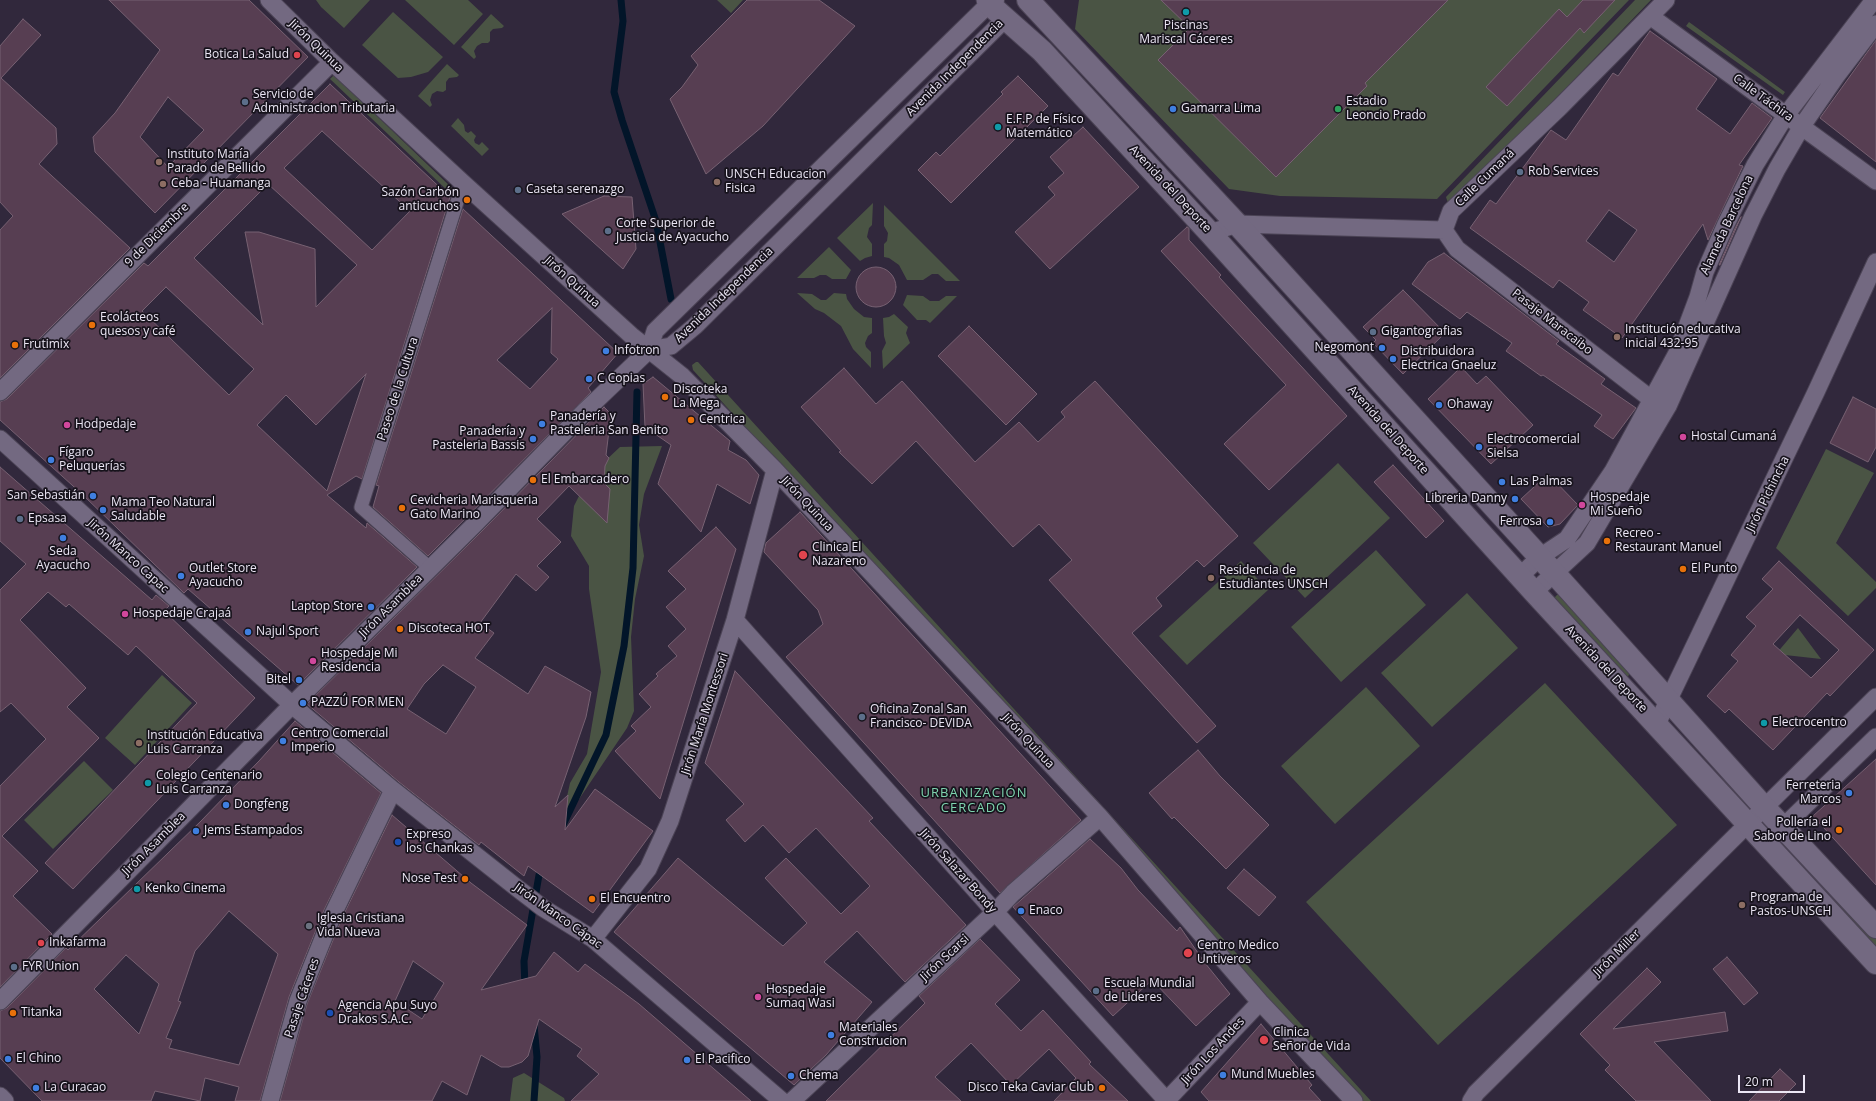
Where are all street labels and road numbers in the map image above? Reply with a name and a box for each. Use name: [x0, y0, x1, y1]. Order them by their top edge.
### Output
street label: Jirón Quinua: [286, 17, 346, 75]
street label: Avenida Independencia: [904, 17, 1006, 119]
street label: Calle Táchira: [1730, 71, 1796, 125]
street label: Avenida del Deporte: [1126, 142, 1214, 236]
street label: Calle Cumaná: [1452, 146, 1518, 210]
street label: Alameda Barcelona: [1698, 173, 1756, 277]
street label: 9 de Diciembre: [122, 200, 192, 270]
street label: Avenida Independencia: [672, 244, 776, 346]
street label: Jirón Quinua: [541, 253, 603, 311]
street label: Pasaje Maracaibo: [1509, 286, 1595, 358]
street label: Paseo de la Cultura: [374, 335, 422, 443]
street label: Avenida del Deporte: [1345, 383, 1431, 477]
street label: Jirón Pichincha: [1743, 454, 1793, 534]
street label: Jirón Quinua: [778, 474, 836, 534]
street label: Jirón Manco Capac: [85, 516, 171, 596]
street label: Jirón Asamblea: [356, 571, 426, 641]
street label: Avenida del Deporte: [1562, 622, 1650, 716]
street label: Jirón María Montessori: [679, 651, 731, 777]
street label: Jirón Quinua: [999, 711, 1057, 771]
street label: Jirón Asamblea: [119, 809, 189, 879]
street label: Jirón Salazar Bondy: [917, 826, 999, 916]
street label: Jirón Manco Cápac: [511, 880, 605, 952]
street label: Jirón Miller: [1591, 927, 1643, 979]
street label: Jirón Scarsi: [918, 932, 972, 984]
street label: Pasaje Cáceres: [282, 956, 322, 1040]
street label: Jirón Los Andes: [1178, 1015, 1248, 1087]

